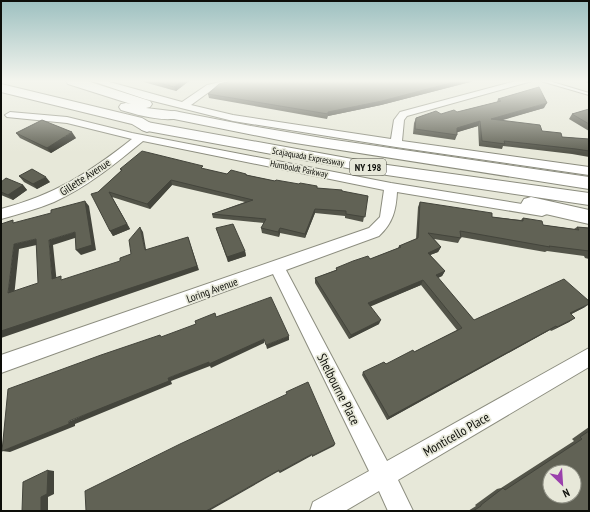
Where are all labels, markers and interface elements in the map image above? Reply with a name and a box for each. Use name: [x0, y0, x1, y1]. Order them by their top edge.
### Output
street label: Scajaquada Expressway: [271, 145, 346, 169]
street label: Gillette Avenue: [57, 155, 113, 199]
street label: Humboldt Parkway: [269, 158, 329, 180]
road number: NY 198: [350, 159, 386, 175]
street label: Loring Avenue: [184, 274, 240, 306]
street label: Shelbourne Place: [313, 351, 364, 428]
street label: Monticello Place: [420, 409, 493, 460]
north arrow: [542, 464, 582, 504]
text: N: [561, 485, 572, 501]

